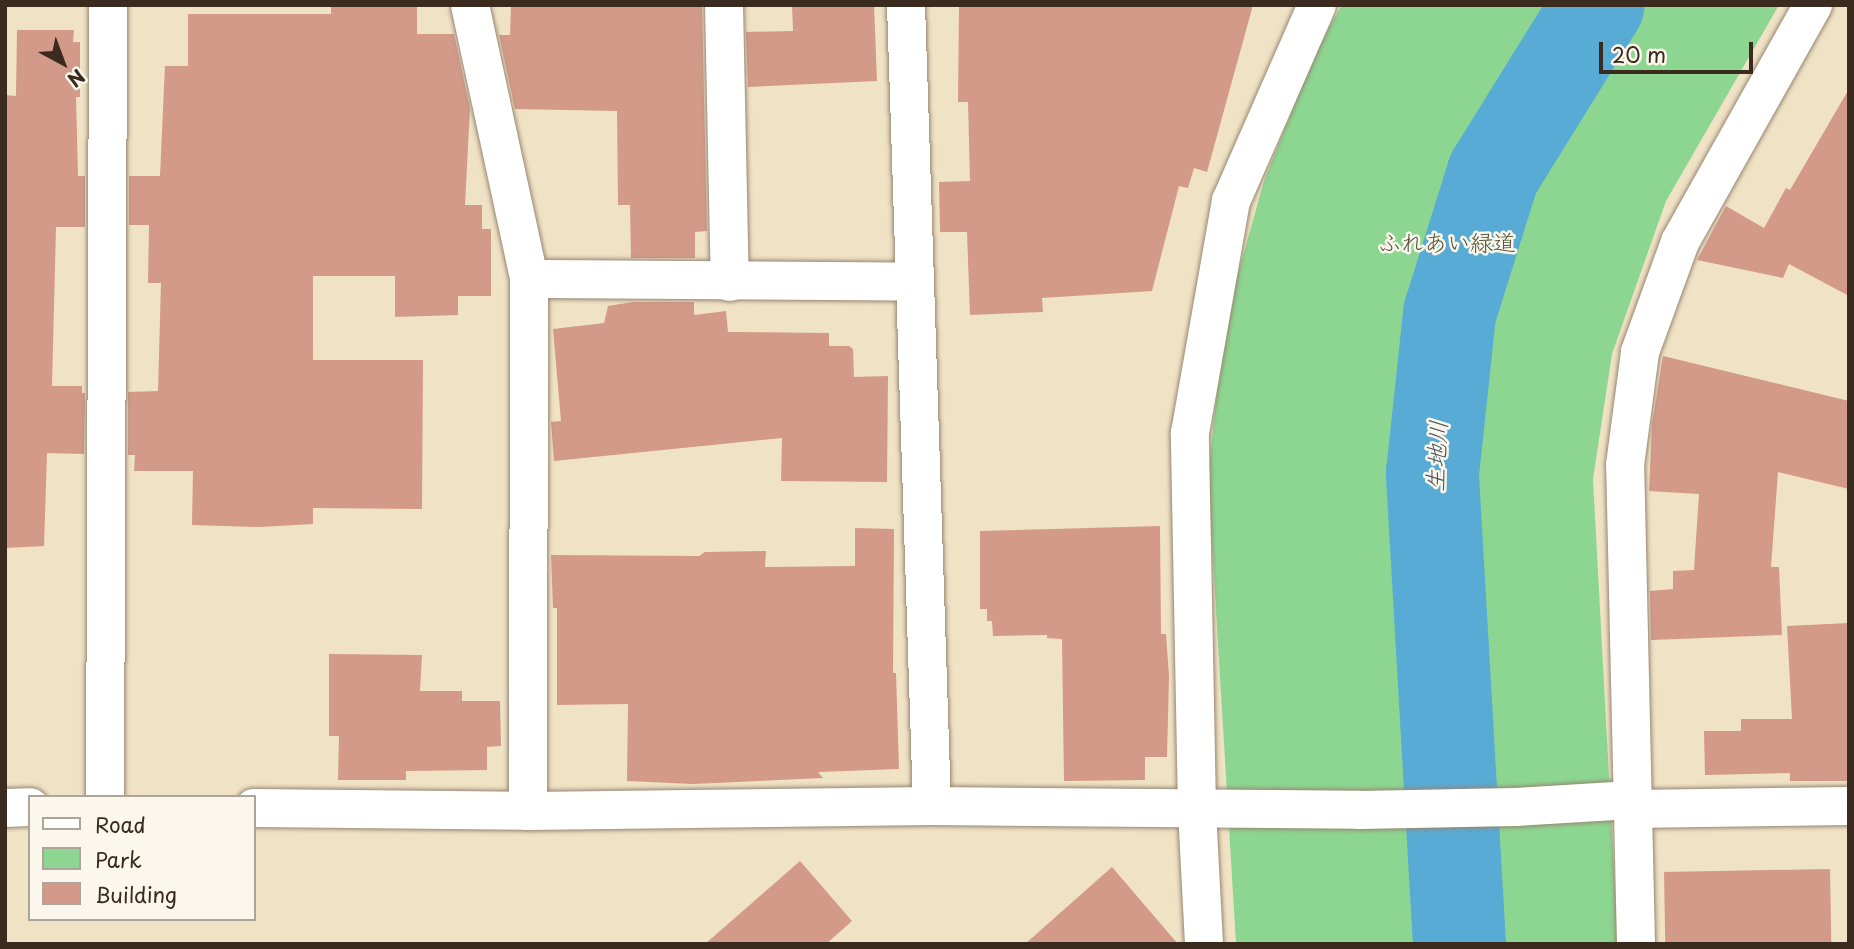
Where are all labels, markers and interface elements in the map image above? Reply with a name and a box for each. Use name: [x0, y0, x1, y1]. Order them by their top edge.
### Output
north arrow: [28, 28, 98, 98]
scale bar: [1602, 28, 1756, 72]
text: 20 m: [1612, 38, 1666, 70]
text: N: [62, 63, 92, 94]
park label: ふれあい緑道: [1378, 228, 1516, 256]
water label: 生地川: [1420, 419, 1452, 493]
legend: [28, 795, 256, 921]
text: Road: [95, 808, 146, 840]
text: Park: [95, 843, 142, 875]
text: Building: [95, 878, 177, 910]

